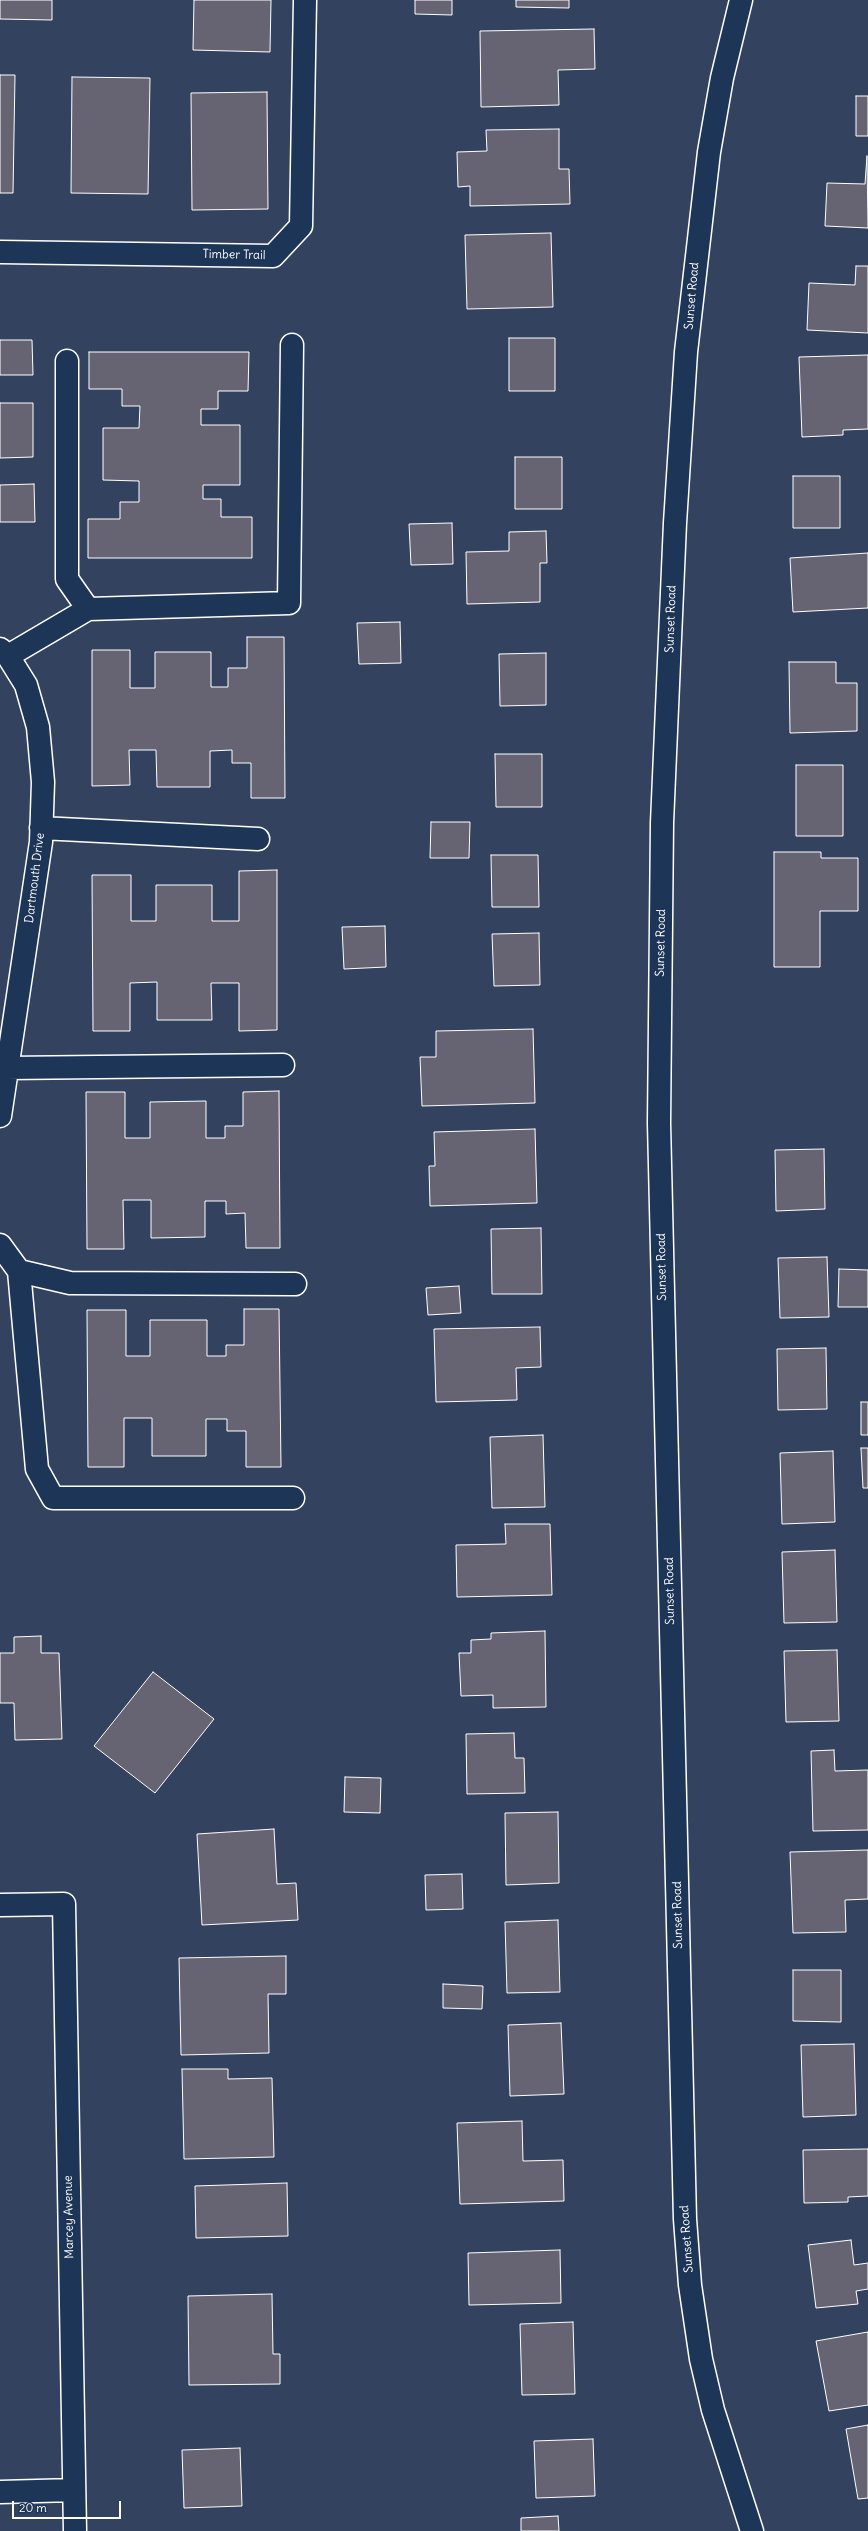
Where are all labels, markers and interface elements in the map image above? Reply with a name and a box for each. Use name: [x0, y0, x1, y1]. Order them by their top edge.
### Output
street label: Timber Trail: [202, 247, 266, 263]
street label: Sunset Road: [682, 262, 702, 330]
street label: Sunset Road: [663, 585, 679, 653]
street label: Dartmouth Drive: [22, 832, 48, 924]
street label: Sunset Road: [653, 909, 669, 977]
street label: Sunset Road: [654, 1233, 670, 1301]
street label: Sunset Road: [662, 1557, 678, 1625]
street label: Sunset Road: [670, 1881, 686, 1949]
street label: Marcey Avenue: [61, 2175, 77, 2259]
street label: Sunset Road: [677, 2205, 697, 2273]
scale bar: [14, 2493, 123, 2519]
text: 20 m: [19, 2500, 47, 2515]

